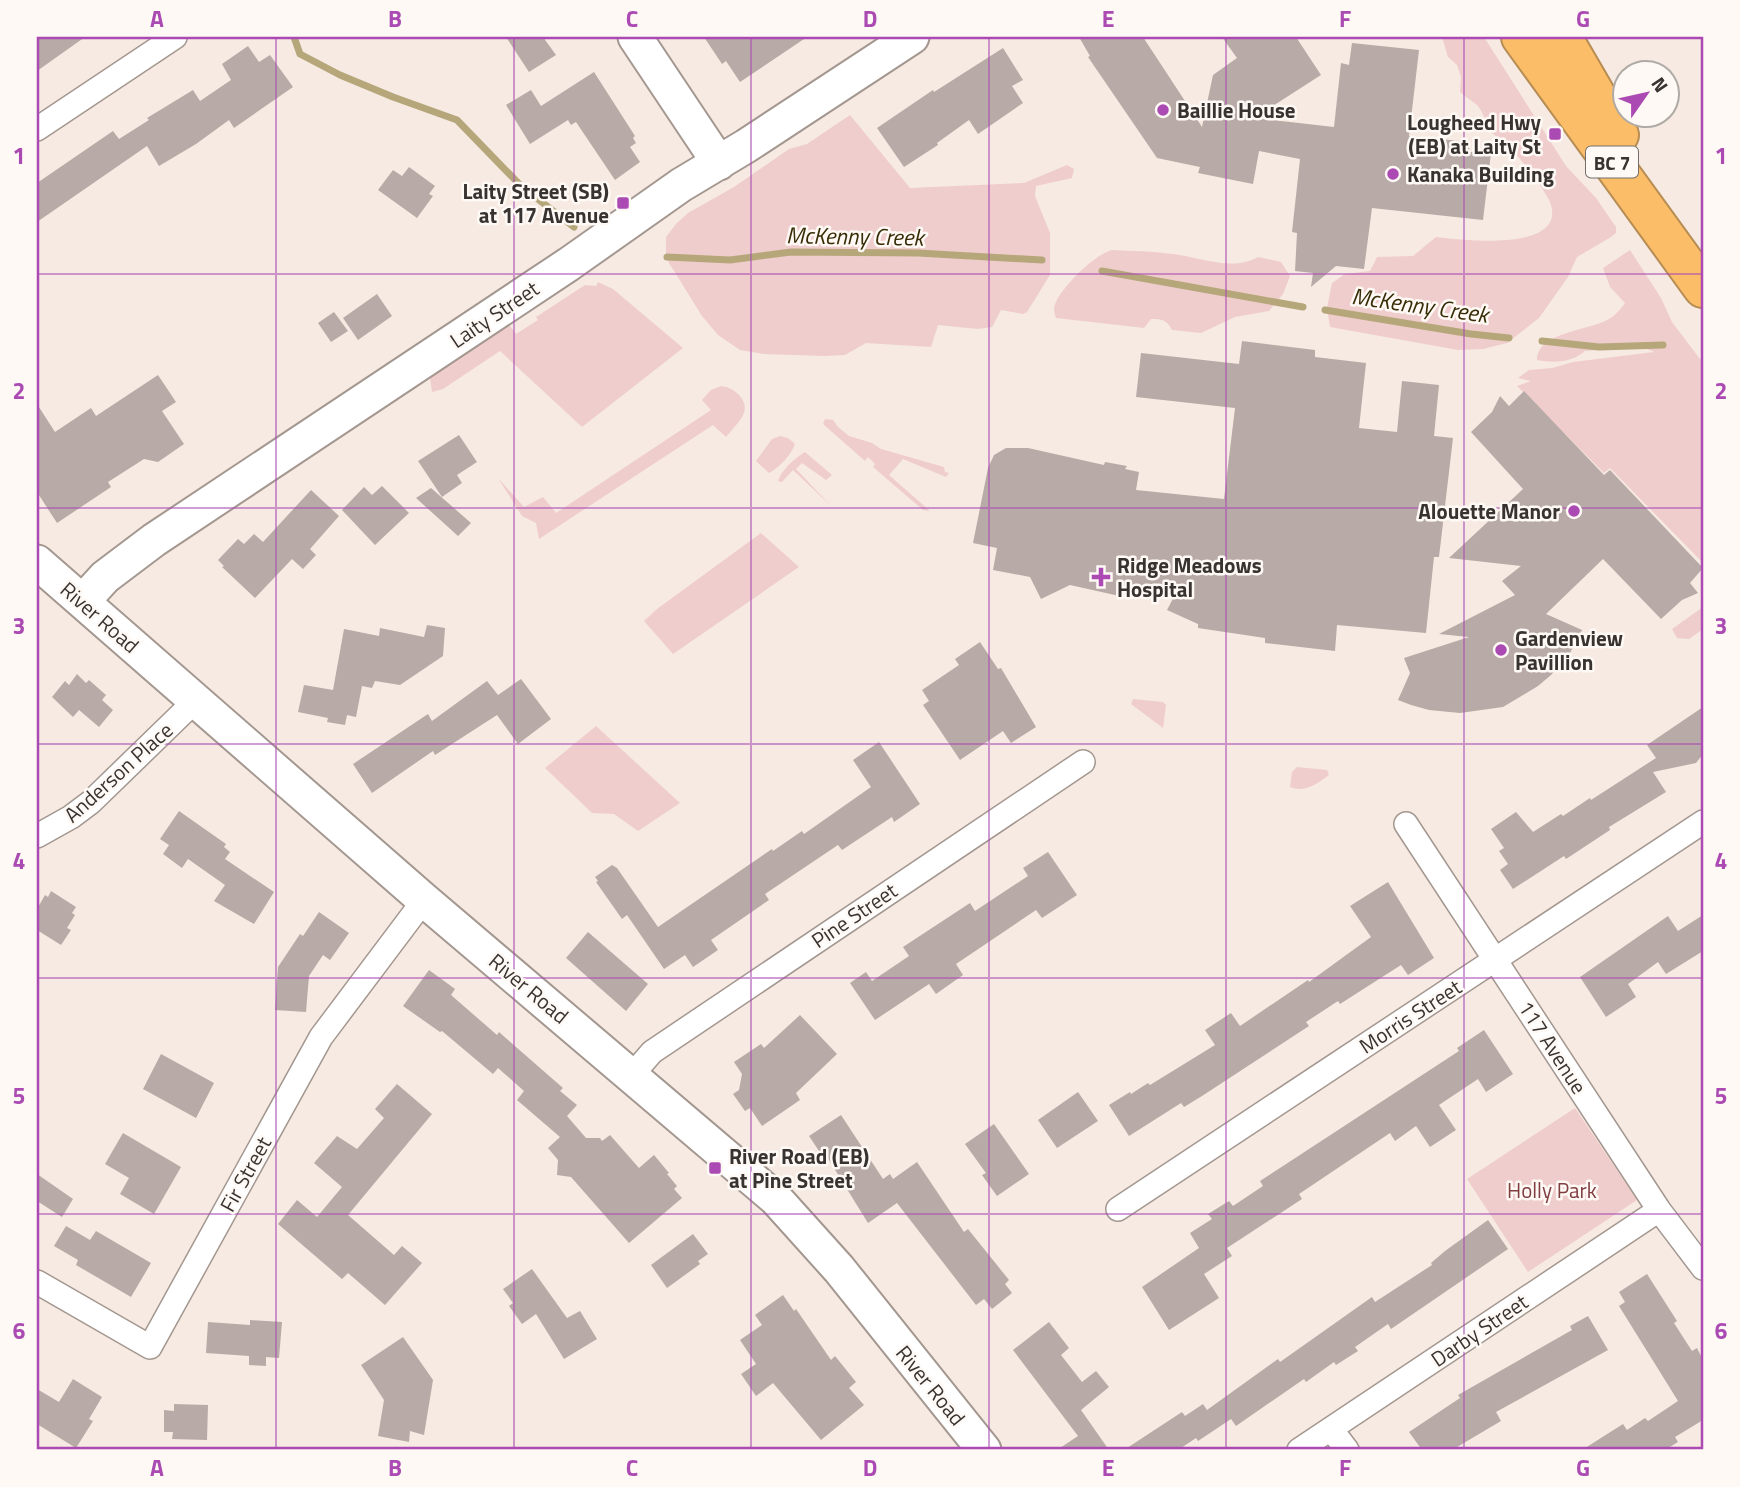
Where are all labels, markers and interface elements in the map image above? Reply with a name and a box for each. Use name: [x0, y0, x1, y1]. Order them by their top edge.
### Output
text: A: [150, 1, 164, 36]
text: B: [388, 1, 402, 36]
text: C: [626, 1, 638, 36]
text: D: [863, 1, 877, 36]
text: E: [1102, 1, 1114, 36]
text: F: [1339, 1, 1351, 36]
text: G: [1576, 1, 1590, 36]
north arrow: [1610, 60, 1680, 130]
text: N: [1645, 71, 1676, 98]
place label: Baillie House: [1177, 94, 1296, 126]
marker: Baillie House: [1155, 102, 1171, 118]
place label: Lougheed Hwy (EB) at Laity St: [1407, 106, 1541, 162]
marker: Lougheed Hwy (EB) at Laity St: [1547, 126, 1563, 142]
text: 1: [13, 138, 25, 173]
text: 1: [1715, 138, 1727, 173]
road number: BC 7: [1586, 146, 1638, 178]
place label: Kanaka Building: [1407, 158, 1554, 190]
marker: Kanaka Building: [1385, 166, 1401, 182]
place label: Laity Street (SB) at 117 Avenue: [463, 175, 609, 231]
marker: Laity Street (SB) at 117 Avenue: [615, 195, 631, 211]
water label: McKenny Creek: [786, 217, 927, 255]
street label: Laity Street: [443, 272, 546, 356]
water label: McKenny Creek: [1349, 278, 1493, 332]
text: 2: [13, 373, 25, 408]
text: 2: [1715, 373, 1727, 408]
place label: Alouette Manor: [1418, 495, 1560, 527]
marker: Alouette Manor: [1566, 503, 1582, 519]
place label: Ridge Meadows Hospital: [1117, 549, 1262, 605]
marker: Ridge Meadows Hospital: [1091, 567, 1111, 587]
street label: River Road: [54, 574, 146, 660]
text: 3: [13, 608, 25, 643]
text: 3: [1715, 608, 1727, 643]
place label: Gardenview Pavillion: [1515, 622, 1623, 678]
marker: Gardenview Pavillion: [1493, 642, 1509, 658]
street label: Anderson Place: [56, 714, 180, 830]
text: 4: [13, 843, 25, 878]
text: 4: [1715, 843, 1727, 878]
street label: Pine Street: [805, 874, 904, 956]
street label: River Road: [482, 945, 576, 1031]
street label: Morris Street: [1353, 971, 1468, 1061]
street label: 117 Avenue: [1511, 994, 1595, 1100]
text: 5: [13, 1078, 25, 1113]
text: 5: [1715, 1078, 1727, 1113]
street label: Fir Street: [211, 1130, 279, 1217]
place label: River Road (EB) at Pine Street: [729, 1140, 869, 1196]
marker: River Road (EB) at Pine Street: [707, 1160, 723, 1176]
park label: Holly Park: [1507, 1174, 1597, 1206]
street label: Darby Street: [1424, 1285, 1535, 1374]
text: 6: [13, 1313, 26, 1348]
text: 6: [1715, 1313, 1728, 1348]
street label: River Road: [889, 1338, 973, 1432]
text: A: [150, 1450, 164, 1485]
text: B: [388, 1450, 402, 1485]
text: C: [626, 1450, 638, 1485]
text: D: [863, 1450, 877, 1485]
text: E: [1102, 1450, 1114, 1485]
text: F: [1339, 1450, 1351, 1485]
text: G: [1576, 1450, 1590, 1485]

